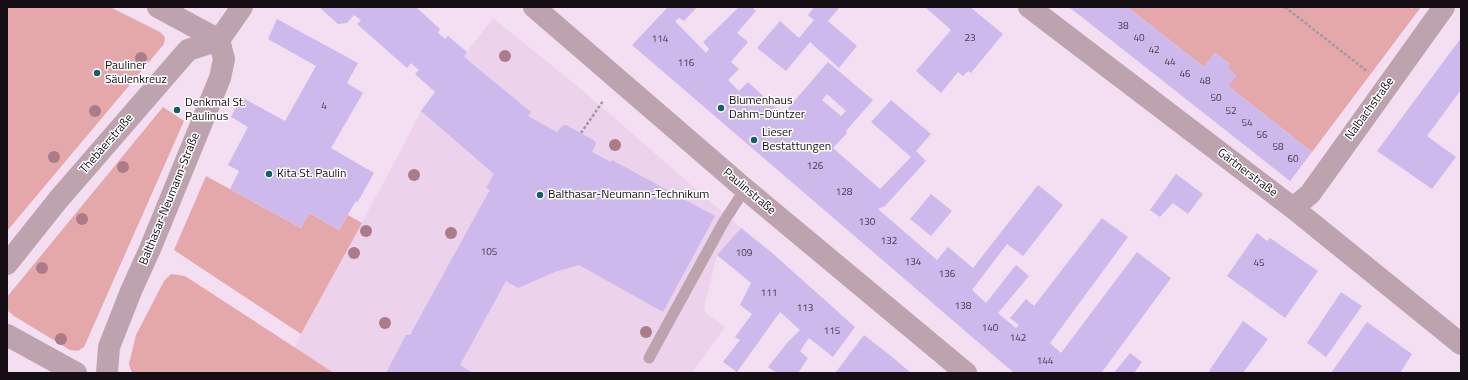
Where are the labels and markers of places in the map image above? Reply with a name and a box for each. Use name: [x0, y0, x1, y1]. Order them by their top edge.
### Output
place label: Pauliner Säulenkreuz: [105, 59, 167, 87]
marker: Pauliner Säulenkreuz: [92, 68, 102, 78]
place label: Blumenhaus Dahm-Düntzer: [729, 94, 805, 122]
place label: Denkmal St. Paulinus: [185, 96, 246, 124]
marker: Blumenhaus Dahm-Düntzer: [716, 103, 726, 113]
marker: Denkmal St. Paulinus: [172, 105, 182, 115]
place label: Lieser Bestattungen: [762, 126, 831, 154]
marker: Lieser Bestattungen: [749, 135, 759, 145]
place label: Kita St. Paulin: [277, 167, 346, 181]
marker: Kita St. Paulin: [264, 169, 274, 179]
place label: Balthasar-Neumann-Technikum: [548, 188, 709, 202]
marker: Balthasar-Neumann-Technikum: [535, 190, 545, 200]

